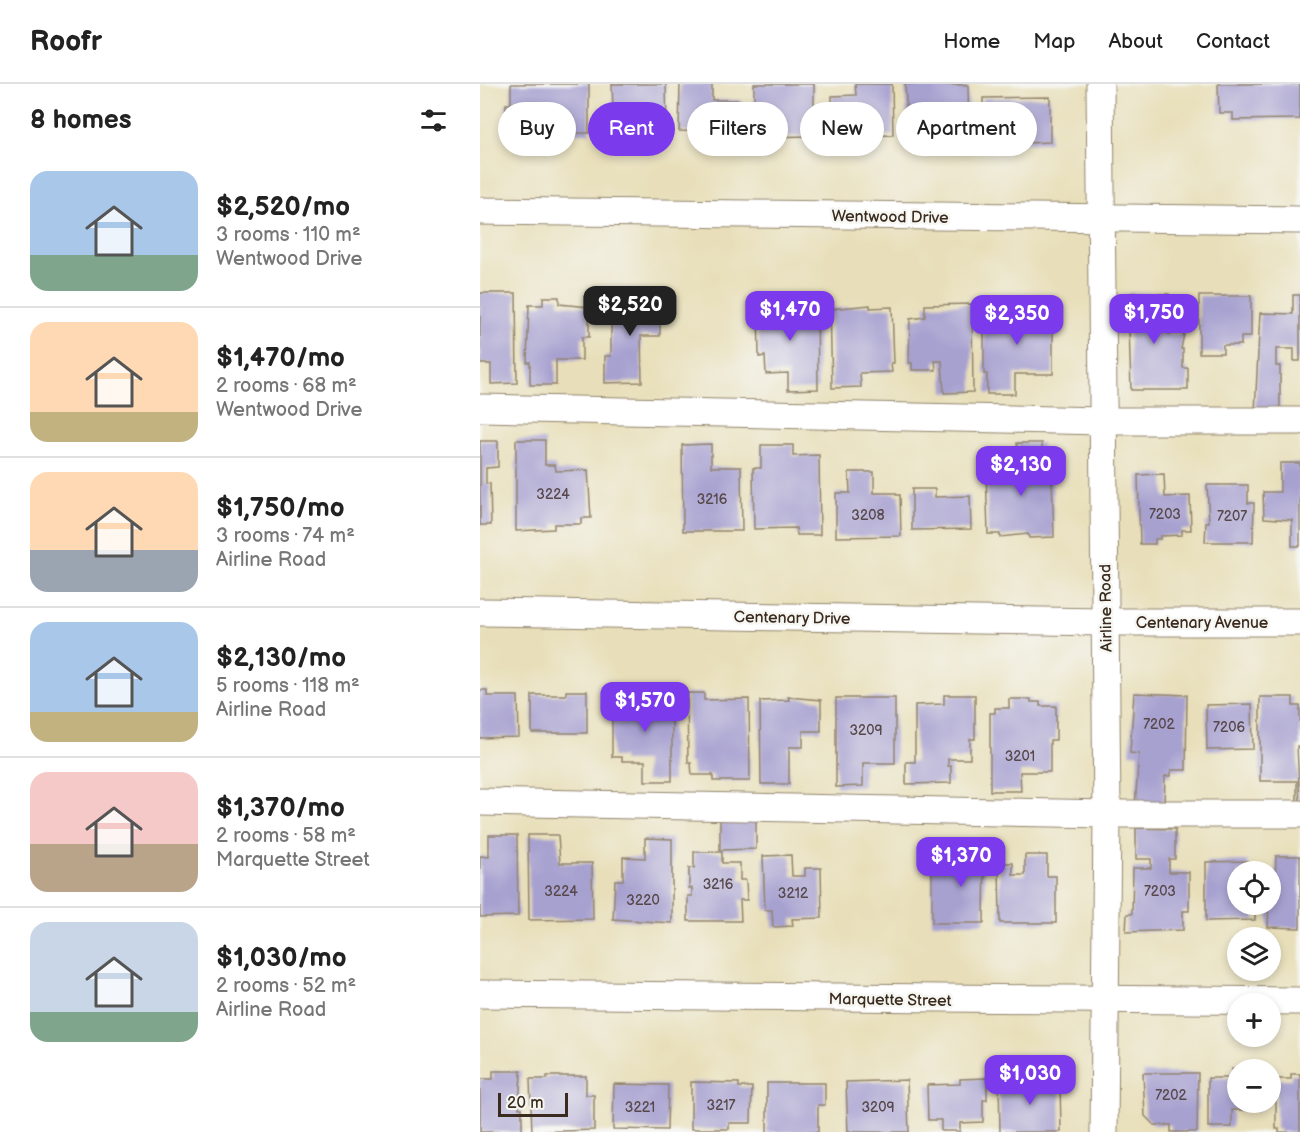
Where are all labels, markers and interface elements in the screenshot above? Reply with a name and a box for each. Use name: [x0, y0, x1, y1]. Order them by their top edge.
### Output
text: Roofr: [30, 25, 102, 58]
text: Home: [943, 29, 1000, 54]
text: Map: [1033, 29, 1075, 54]
text: About: [1108, 29, 1163, 54]
text: Contact: [1196, 29, 1270, 54]
chip: Buy: [498, 102, 576, 156]
chip: Rent: [588, 102, 675, 156]
chip: Filters: [687, 102, 788, 156]
chip: New: [800, 102, 884, 156]
chip: Apartment: [896, 102, 1037, 156]
icon: filters: [417, 104, 450, 137]
text: 8 homes: [30, 105, 132, 136]
text: $2,520/mo: [216, 192, 350, 223]
icon: home: [78, 195, 150, 267]
street label: Wentwood Drive: [831, 207, 949, 228]
text: 3 rooms · 110 m²: [216, 223, 361, 247]
text: Wentwood Drive: [216, 247, 362, 271]
pin: $2,520: [581, 286, 679, 337]
pin: $1,470: [741, 291, 839, 342]
text: $2,520: [597, 293, 663, 317]
pin: $1,750: [1105, 294, 1203, 345]
pin: $2,350: [968, 295, 1066, 346]
text: $1,470: [759, 298, 821, 322]
text: $1,750: [1123, 301, 1185, 325]
text: $2,350: [984, 302, 1050, 326]
text: $1,470/mo: [216, 343, 345, 374]
icon: home: [78, 346, 150, 418]
text: 2 rooms · 68 m²: [216, 374, 357, 398]
text: Wentwood Drive: [216, 398, 362, 422]
pin: $2,130: [972, 446, 1070, 497]
text: $2,130: [990, 453, 1052, 477]
house number: 3224: [536, 486, 570, 503]
house number: 3216: [697, 491, 728, 508]
text: $1,750/mo: [216, 493, 345, 524]
icon: home: [78, 496, 150, 568]
house number: 7203: [1149, 506, 1181, 523]
house number: 3208: [851, 507, 885, 524]
house number: 7207: [1217, 508, 1247, 525]
text: 3 rooms · 74 m²: [216, 524, 355, 548]
text: Airline Road: [216, 548, 326, 572]
street label: Airline Road: [1096, 564, 1117, 652]
street label: Centenary Drive: [734, 608, 851, 629]
street label: Centenary Avenue: [1136, 614, 1269, 633]
text: $2,130/mo: [216, 643, 346, 674]
icon: home: [78, 646, 150, 718]
text: 5 rooms · 118 m²: [216, 674, 360, 698]
pin: $1,570: [596, 682, 694, 733]
text: $1,570: [614, 689, 676, 713]
text: Airline Road: [216, 698, 326, 722]
house number: 7202: [1143, 716, 1176, 733]
house number: 7206: [1213, 719, 1245, 736]
house number: 3209: [849, 722, 883, 739]
house number: 3201: [1005, 748, 1035, 765]
text: $1,370/mo: [216, 793, 345, 824]
icon: home: [78, 796, 150, 868]
text: 2 rooms · 58 m²: [216, 824, 356, 848]
pin: $1,370: [912, 837, 1010, 888]
text: $1,370: [930, 844, 992, 868]
text: Marquette Street: [216, 848, 370, 872]
map controls: [1227, 861, 1281, 1113]
button: locate: [1227, 861, 1281, 915]
house number: 3216: [703, 876, 734, 893]
house number: 3224: [544, 883, 578, 900]
house number: 7203: [1144, 883, 1176, 900]
house number: 3212: [778, 885, 809, 902]
house number: 3220: [626, 892, 660, 909]
button: layers: [1227, 927, 1281, 981]
text: $1,030/mo: [216, 943, 347, 974]
icon: home: [78, 946, 150, 1018]
text: 2 rooms · 52 m²: [216, 974, 356, 998]
street label: Marquette Street: [828, 990, 952, 1011]
button: +: [1227, 993, 1281, 1047]
text: Airline Road: [216, 998, 326, 1022]
pin: $1,030: [981, 1055, 1079, 1106]
button: −: [1227, 1059, 1281, 1113]
text: $1,030: [999, 1062, 1061, 1086]
house number: 7202: [1155, 1087, 1188, 1104]
scale bar: [498, 1090, 568, 1118]
text: 20 m: [507, 1094, 543, 1113]
house number: 3217: [707, 1097, 736, 1114]
house number: 3221: [625, 1099, 655, 1116]
house number: 3209: [861, 1099, 895, 1116]

